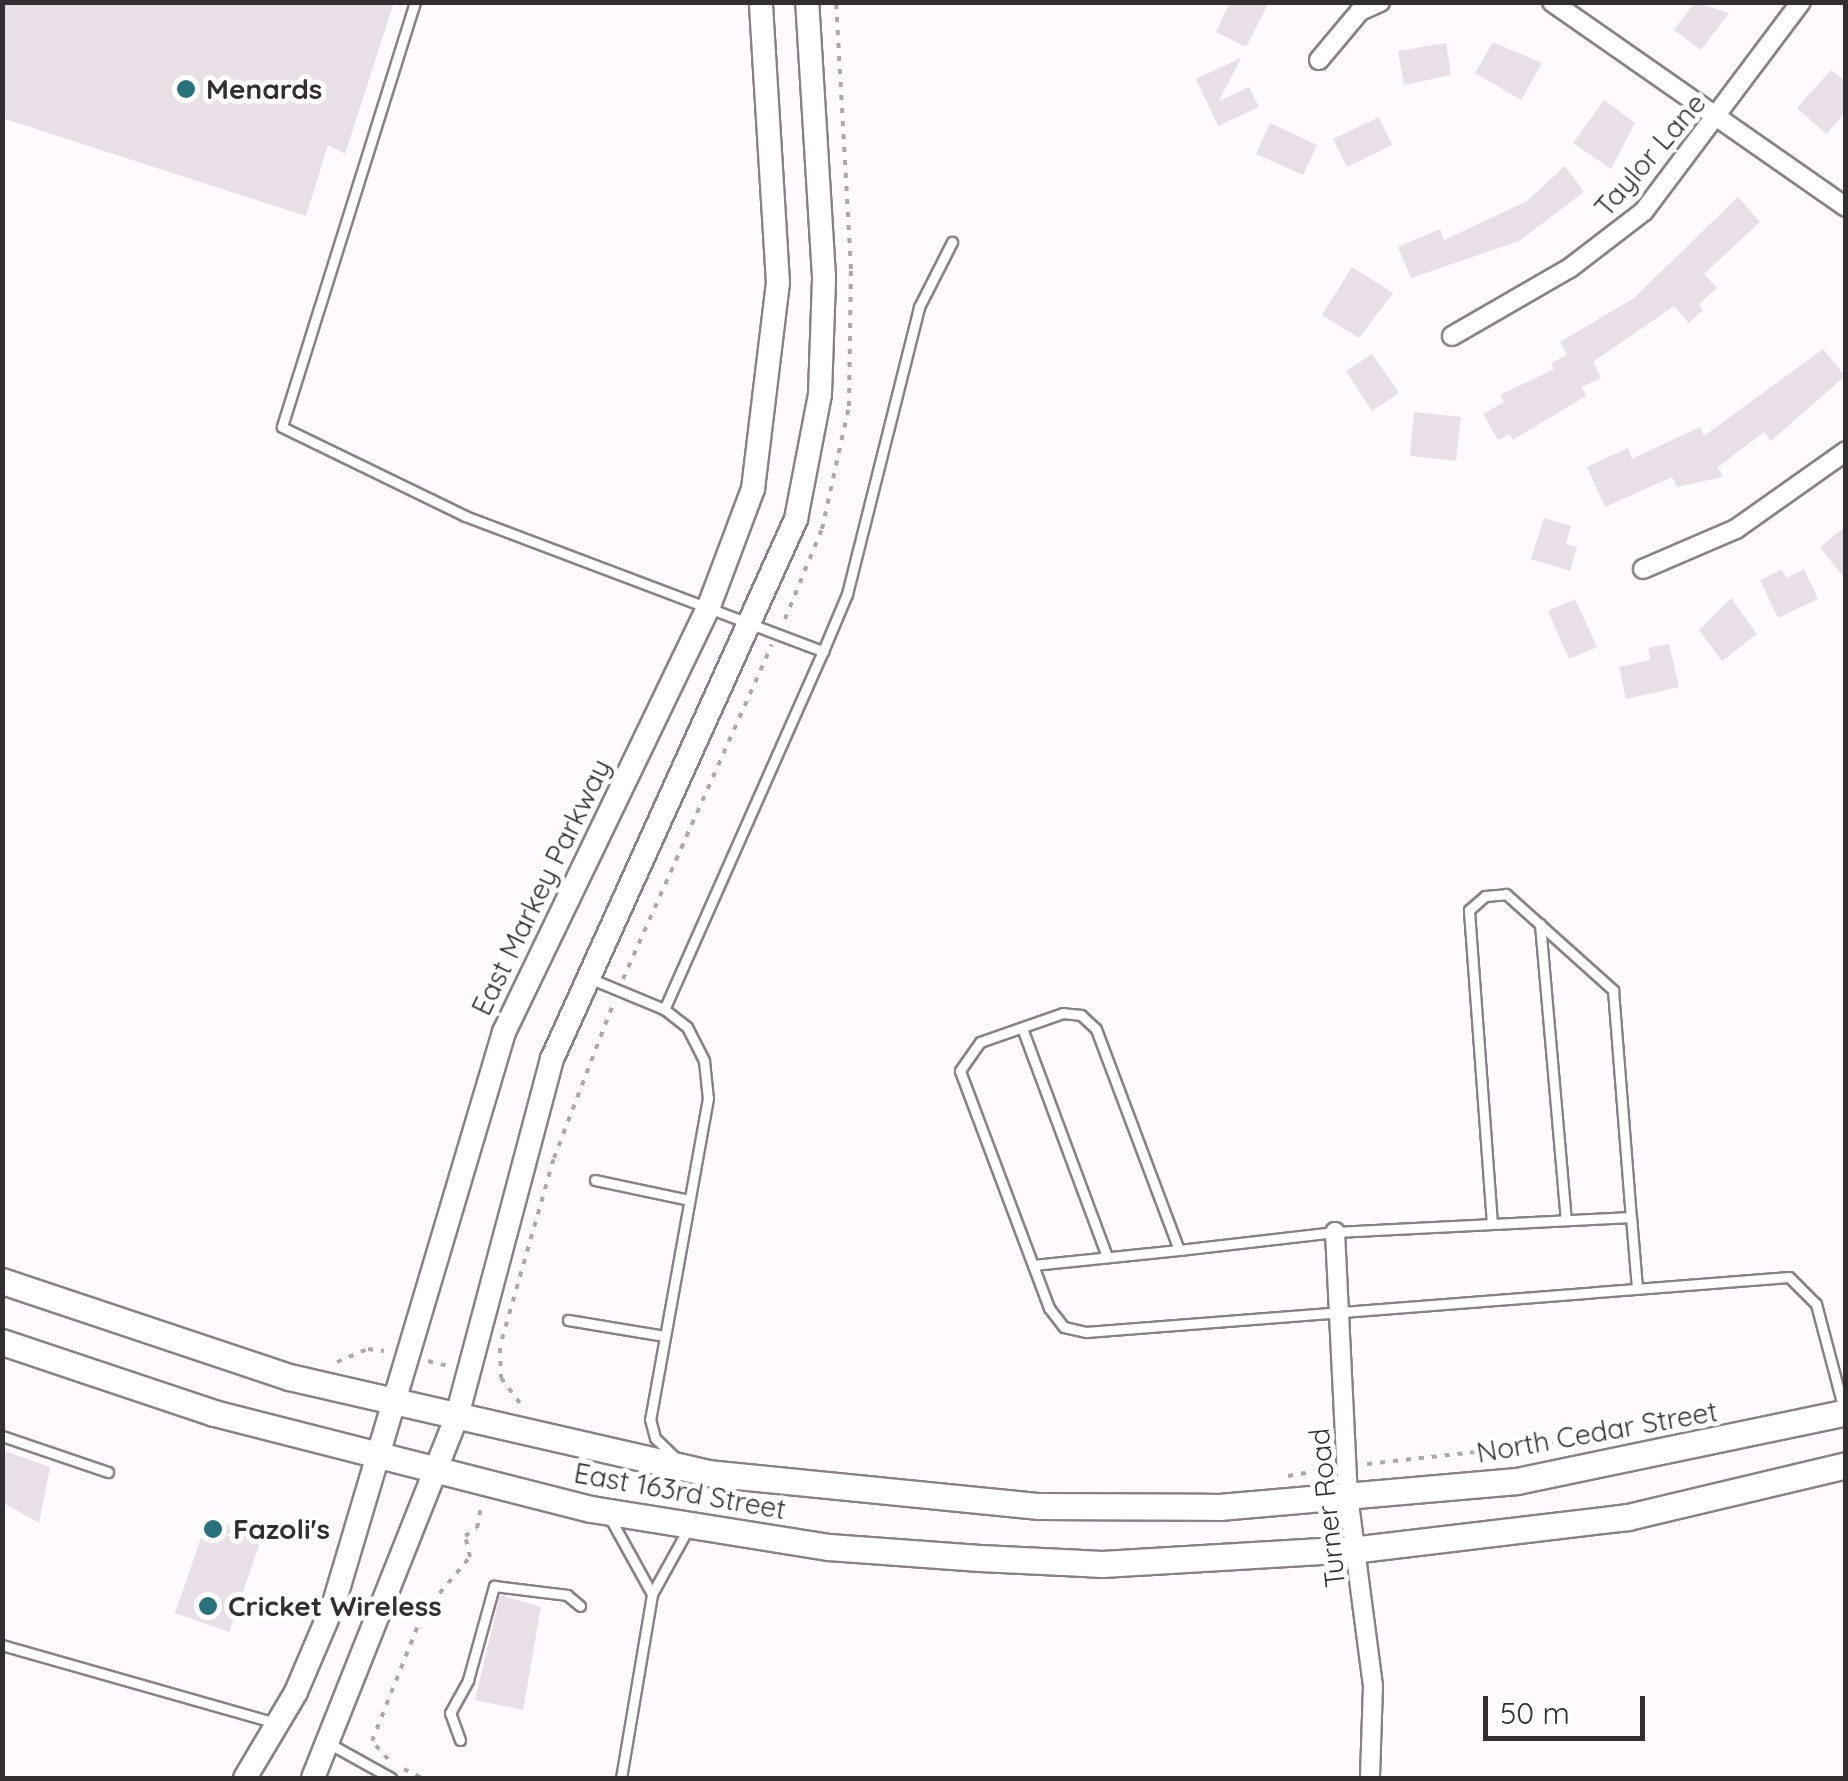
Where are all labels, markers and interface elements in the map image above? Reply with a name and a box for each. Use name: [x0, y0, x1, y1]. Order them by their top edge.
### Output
place label: Menards: [206, 72, 322, 106]
marker: Menards: [175, 78, 197, 100]
street label: Taylor Lane: [1587, 86, 1713, 224]
street label: East Markey Parkway: [464, 753, 618, 1021]
street label: North Cedar Street: [1474, 1394, 1720, 1470]
street label: Turner Road: [1302, 1427, 1352, 1589]
street label: East 163rd Street: [571, 1456, 789, 1526]
place label: Fazoli's: [233, 1512, 330, 1546]
marker: Fazoli's: [202, 1518, 224, 1540]
place label: Cricket Wireless: [228, 1589, 442, 1623]
marker: Cricket Wireless: [197, 1595, 219, 1617]
scale bar: [1488, 1676, 1650, 1738]
text: 50 m: [1500, 1694, 1570, 1732]

